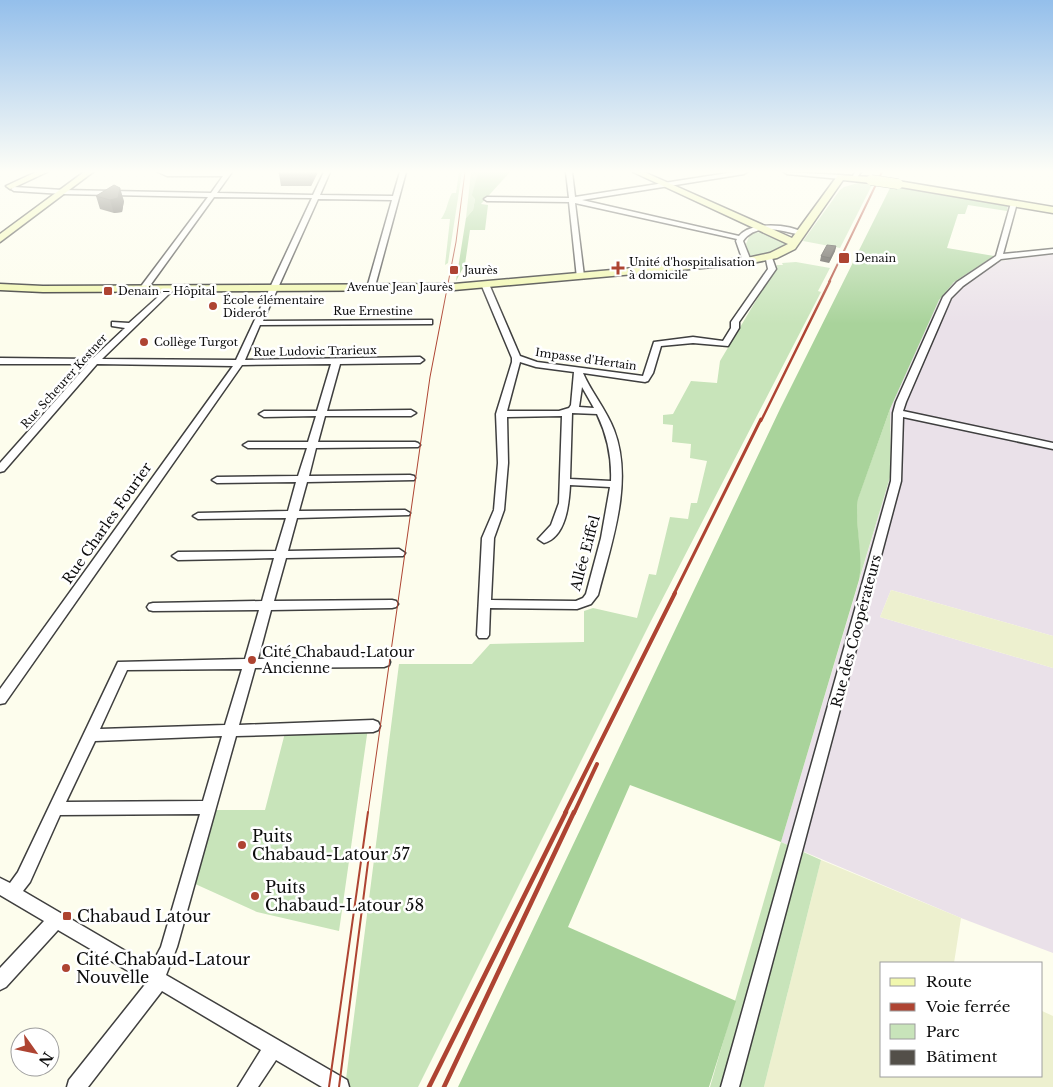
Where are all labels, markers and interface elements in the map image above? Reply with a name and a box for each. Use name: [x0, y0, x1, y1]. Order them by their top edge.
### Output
marker: Denain: [837, 251, 851, 265]
place label: Denain: [855, 251, 896, 265]
place label: Unité d'hospitalisation à domicile: [629, 255, 756, 282]
marker: Unité d'hospitalisation à domicile: [611, 261, 625, 275]
place label: Jaurès: [462, 263, 498, 277]
marker: Jaurès: [448, 264, 460, 276]
street label: Avenue Jean Jaurès: [346, 280, 453, 294]
place label: Denain – Hôpital: [118, 284, 216, 298]
marker: Denain – Hôpital: [102, 285, 114, 297]
place label: École élémentaire Diderot: [223, 293, 324, 320]
marker: École élémentaire Diderot: [207, 300, 219, 312]
street label: Rue Ernestine: [333, 304, 413, 318]
street label: Rue Scheurer Kestner: [18, 330, 111, 431]
place label: Collège Turgot: [154, 335, 239, 349]
marker: Collège Turgot: [138, 336, 150, 348]
street label: Rue Ludovic Trarieux: [253, 343, 377, 359]
street label: Impasse d'Hertain: [534, 345, 638, 373]
street label: Rue Charles Fourier: [58, 459, 156, 587]
street label: Allée Eiffel: [566, 513, 604, 594]
street label: Rue des Coopérateurs: [827, 553, 885, 709]
place label: Cité Chabaud-Latour Ancienne: [261, 643, 415, 677]
marker: Cité Chabaud-Latour Ancienne: [246, 654, 258, 666]
place label: Puits Chabaud-Latour 57: [252, 826, 410, 864]
marker: Puits Chabaud-Latour 57: [236, 839, 248, 851]
place label: Puits Chabaud-Latour 58: [265, 877, 424, 915]
marker: Puits Chabaud-Latour 58: [249, 890, 261, 902]
place label: Chabaud Latour: [77, 906, 211, 926]
marker: Chabaud Latour: [61, 910, 73, 922]
place label: Cité Chabaud-Latour Nouvelle: [76, 949, 251, 987]
marker: Cité Chabaud-Latour Nouvelle: [60, 962, 72, 974]
legend: [880, 962, 1043, 1077]
text: Route: [926, 972, 972, 991]
text: Voie ferrée: [925, 997, 1010, 1016]
text: Parc: [926, 1022, 959, 1041]
north arrow: [10, 1027, 60, 1077]
text: Bâtiment: [926, 1047, 998, 1066]
text: N: [35, 1049, 57, 1070]

